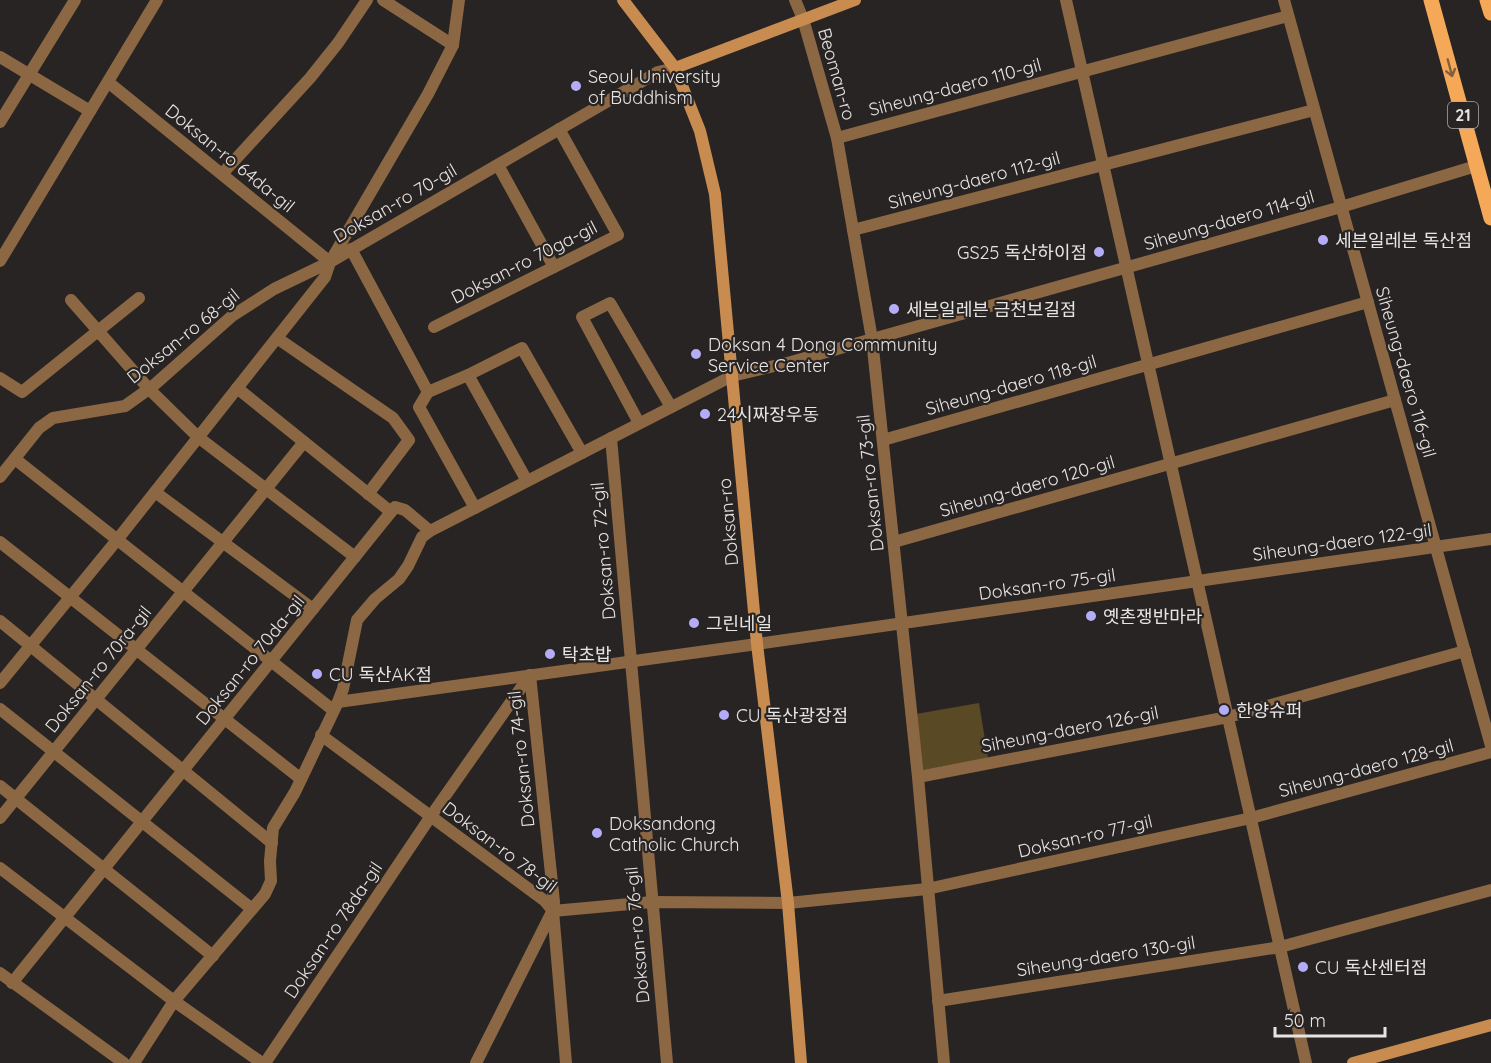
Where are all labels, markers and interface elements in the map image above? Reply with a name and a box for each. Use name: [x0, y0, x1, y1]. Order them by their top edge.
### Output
street label: Beoman-ro: [813, 25, 861, 123]
street label: Siheung-daero 110-gil: [866, 53, 1044, 121]
one-way arrow: [1444, 58, 1456, 77]
place label: Seoul University of Buddhism: [588, 65, 721, 109]
marker: Seoul University of Buddhism: [569, 79, 583, 93]
street label: Doksan-ro 64da-gil: [160, 99, 300, 217]
road number: 21: [1448, 102, 1478, 128]
street label: Siheung-daero 112-gil: [885, 146, 1063, 214]
street label: Doksan-ro 70-gil: [329, 158, 461, 248]
street label: Siheung-daero 114-gil: [1141, 185, 1317, 255]
street label: Doksan-ro 70ga-gil: [447, 215, 601, 309]
place label: 세븐일레븐 독산점: [1335, 229, 1472, 252]
marker: 세븐일레븐 독산점: [1316, 233, 1330, 247]
place label: GS25 독산하이점: [957, 241, 1087, 264]
marker: GS25 독산하이점: [1092, 245, 1106, 259]
street label: Doksan-ro 68-gil: [122, 284, 244, 388]
street label: Siheung-daero 116-gil: [1371, 284, 1441, 460]
place label: 세븐일레븐 금천보길점: [906, 298, 1077, 321]
marker: 세븐일레븐 금천보길점: [887, 302, 901, 316]
place label: Doksan 4 Dong Community Service Center: [708, 333, 938, 377]
marker: Doksan 4 Dong Community Service Center: [689, 347, 703, 361]
street label: Siheung-daero 118-gil: [923, 350, 1099, 420]
place label: 24시짜장우동: [717, 403, 819, 426]
marker: 24시짜장우동: [698, 407, 712, 421]
street label: Doksan-ro 73-gil: [851, 413, 889, 553]
street label: Siheung-daero 120-gil: [937, 450, 1117, 522]
street label: Doksan-ro: [713, 477, 743, 567]
street label: Doksan-ro 72-gil: [586, 481, 620, 621]
street label: Siheung-daero 122-gil: [1251, 518, 1433, 566]
street label: Doksan-ro 75-gil: [977, 563, 1117, 605]
street label: Doksan-ro 70da-gil: [190, 590, 310, 730]
street label: Doksan-ro 70ra-gil: [40, 601, 156, 737]
place label: 옛촌쟁반마라: [1103, 605, 1203, 628]
marker: 옛촌쟁반마라: [1084, 609, 1098, 623]
place label: 그린네일: [706, 612, 772, 635]
marker: 그린네일: [687, 616, 701, 630]
place label: 탁초밥: [562, 643, 612, 666]
marker: 탁초밥: [543, 647, 557, 661]
place label: CU 독산AK점: [329, 663, 432, 686]
marker: CU 독산AK점: [310, 667, 324, 681]
street label: Doksan-ro 74-gil: [502, 690, 540, 828]
place label: 한양슈퍼: [1236, 699, 1302, 722]
street label: Siheung-daero 126-gil: [979, 701, 1161, 757]
marker: 한양슈퍼: [1217, 703, 1231, 717]
place label: CU 독산광장점: [736, 704, 848, 727]
marker: CU 독산광장점: [717, 708, 731, 722]
street label: Siheung-daero 128-gil: [1276, 734, 1456, 802]
street label: Doksan-ro 78-gil: [438, 796, 562, 898]
street label: Doksan-ro 77-gil: [1015, 809, 1155, 863]
place label: Doksandong Catholic Church: [609, 812, 739, 856]
marker: Doksandong Catholic Church: [590, 826, 604, 840]
street label: Doksan-ro 78da-gil: [279, 857, 387, 1003]
street label: Doksan-ro 76-gil: [620, 866, 654, 1004]
street label: Siheung-daero 130-gil: [1015, 931, 1197, 981]
place label: CU 독산센터점: [1315, 956, 1427, 979]
marker: CU 독산센터점: [1296, 960, 1310, 974]
scale bar: [1275, 1000, 1384, 1038]
text: 50 m: [1284, 1009, 1326, 1032]

